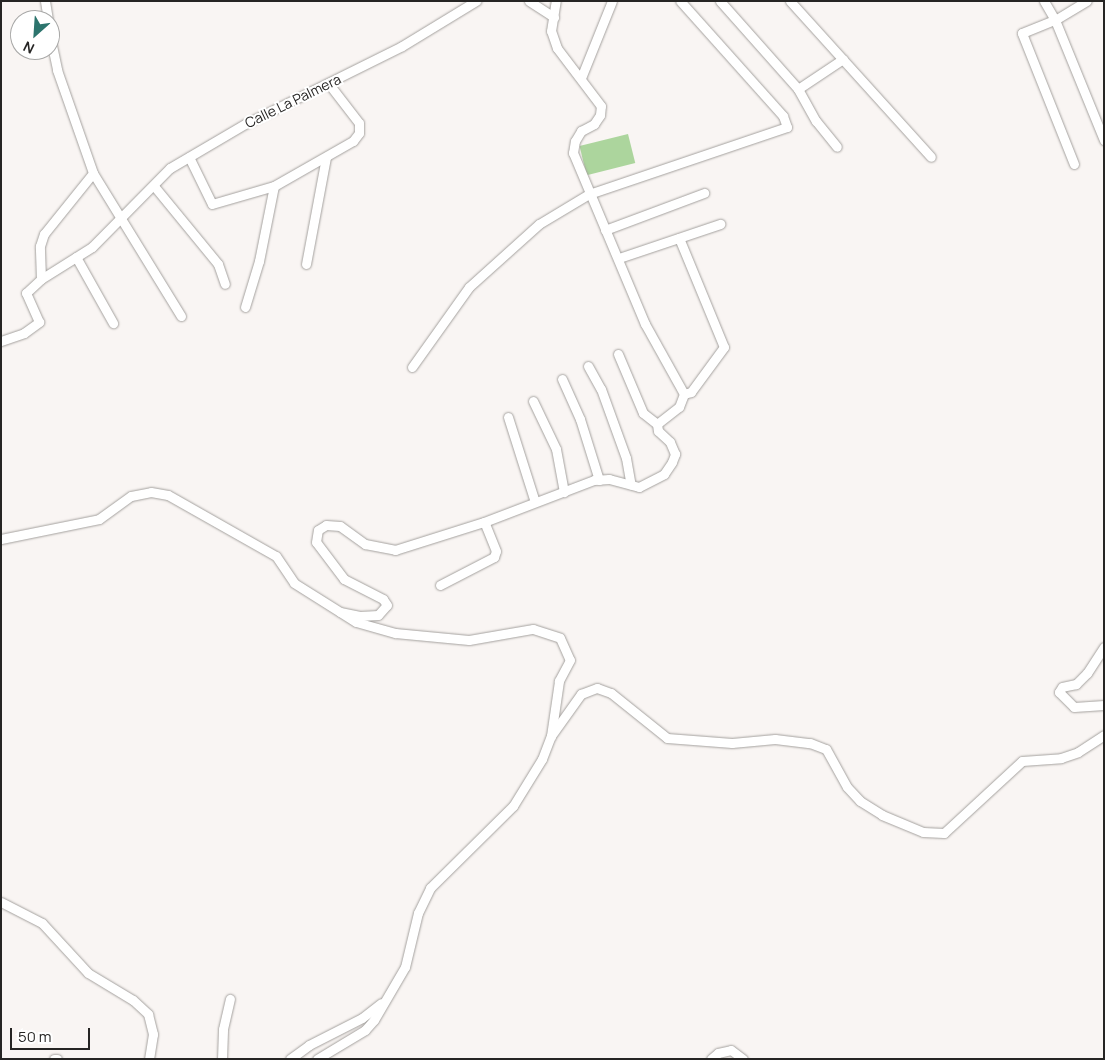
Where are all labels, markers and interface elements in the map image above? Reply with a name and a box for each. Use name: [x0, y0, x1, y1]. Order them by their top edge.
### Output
north arrow: [10, 10, 60, 60]
text: N: [20, 37, 37, 59]
street label: Calle La Palmera: [242, 70, 344, 132]
scale bar: [12, 1018, 92, 1050]
text: 50 m: [18, 1026, 52, 1047]

